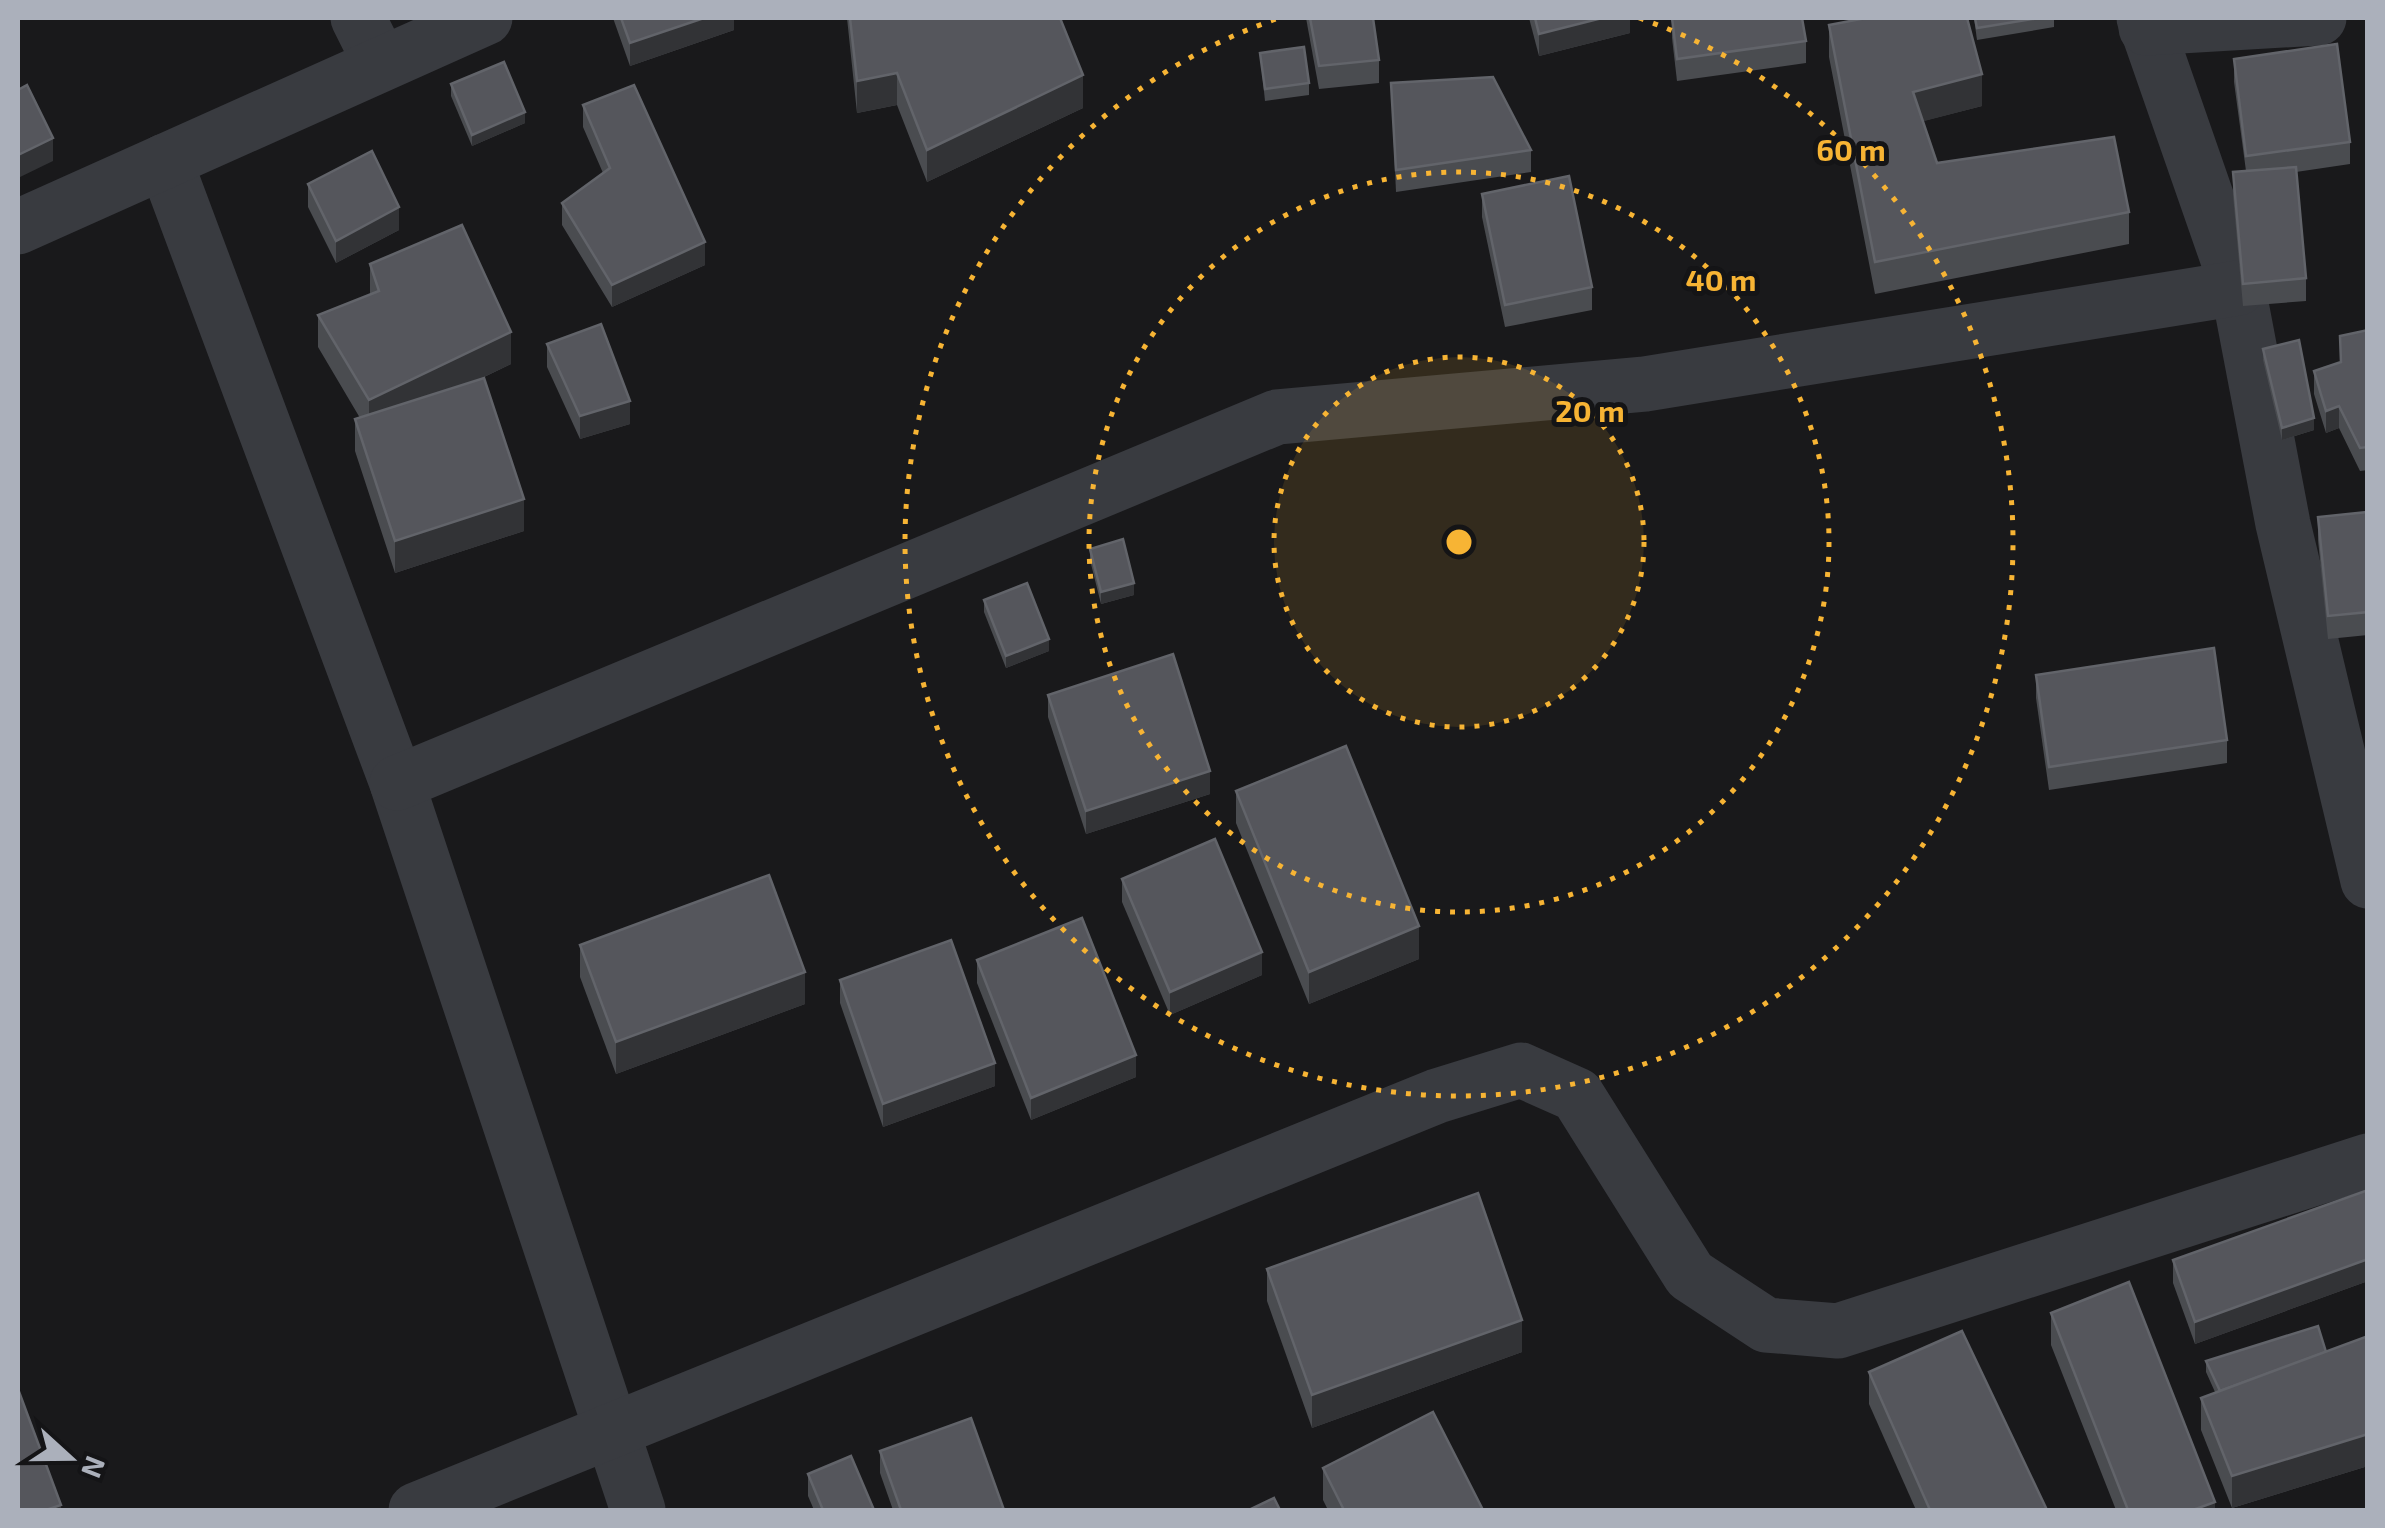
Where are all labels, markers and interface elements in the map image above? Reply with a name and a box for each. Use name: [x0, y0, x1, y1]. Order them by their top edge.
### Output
text: 60 m: [1816, 131, 1886, 167]
text: 40 m: [1686, 261, 1756, 297]
text: 20 m: [1555, 392, 1625, 428]
centre of rings: [1441, 524, 1477, 560]
north arrow: [20, 1408, 120, 1508]
text: N: [75, 1452, 114, 1483]

